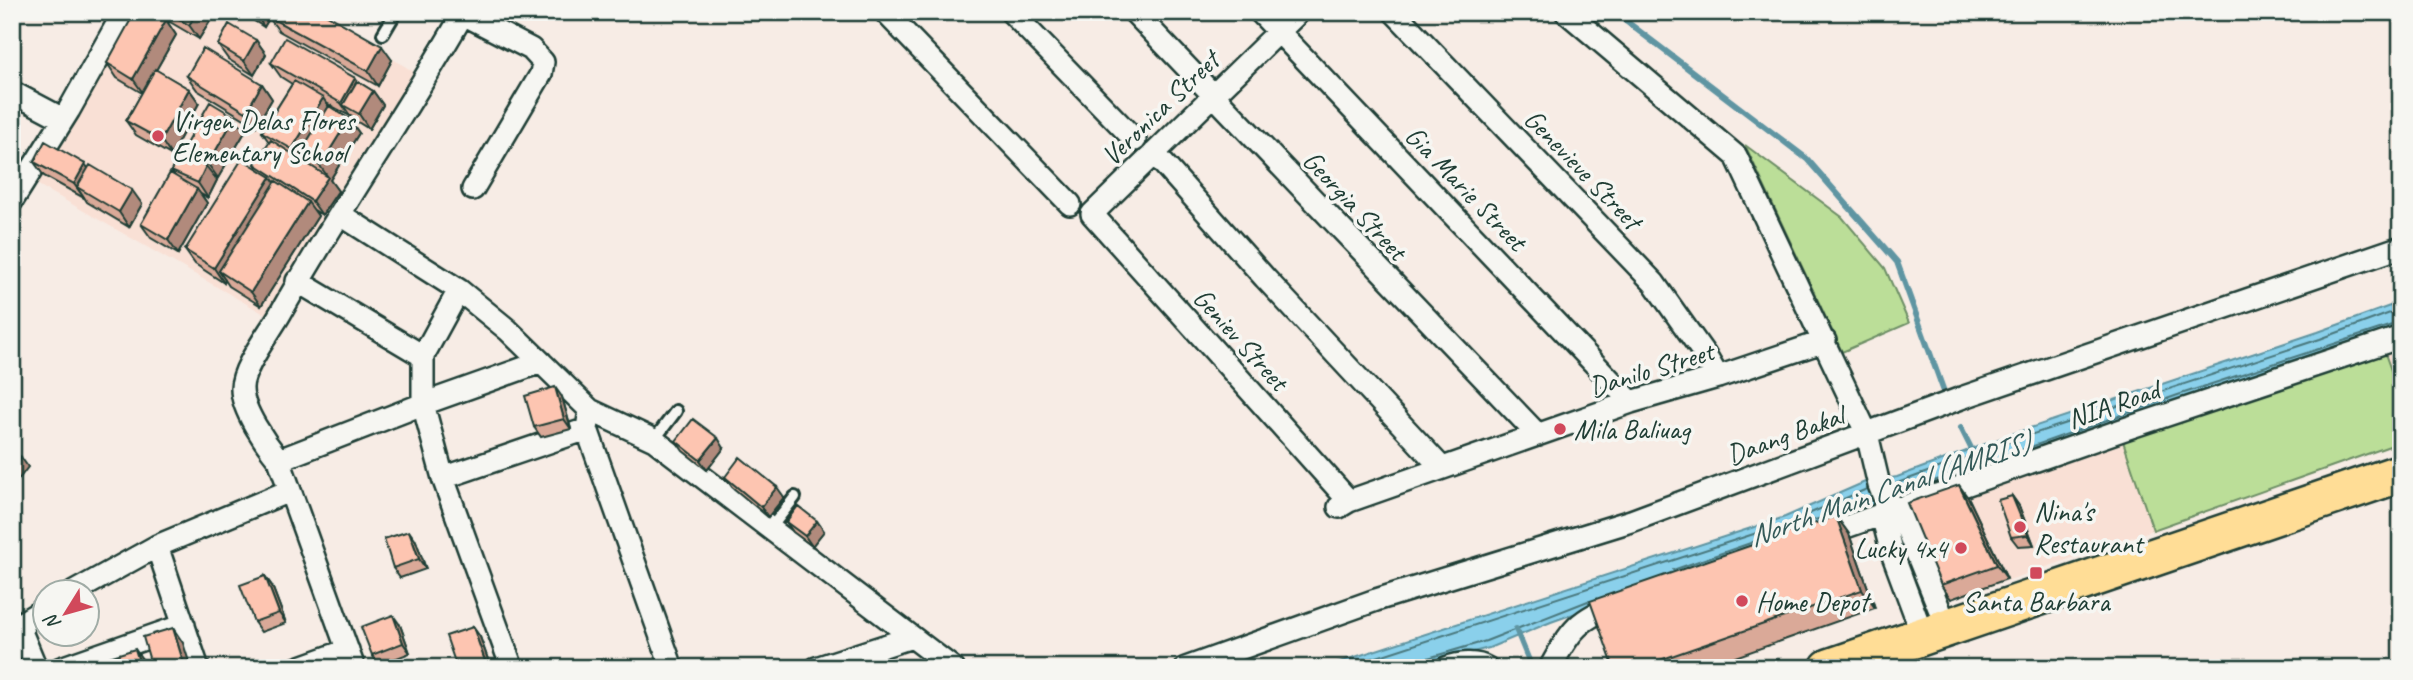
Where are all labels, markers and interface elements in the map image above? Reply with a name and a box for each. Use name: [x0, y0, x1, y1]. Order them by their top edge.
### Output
street label: Veronica Street: [1094, 41, 1229, 173]
street label: Genevieve Street: [1517, 101, 1652, 239]
place label: Virgen Delas Flores Elementary School: [172, 103, 357, 170]
street label: Gia Marie Street: [1398, 118, 1536, 260]
marker: Virgen Delas Flores Elementary School: [150, 128, 166, 144]
street label: Georgia Street: [1295, 143, 1416, 269]
street label: Geniev Street: [1186, 280, 1298, 400]
street label: Danilo Street: [1585, 333, 1720, 404]
street label: NIA Road: [2062, 371, 2167, 436]
street label: Daang Bakal: [1722, 396, 1853, 472]
place label: Mila Baliuag: [1574, 412, 1692, 447]
marker: Mila Baliuag: [1552, 421, 1568, 437]
water label: North Main Canal (AMRIS): [1744, 421, 2040, 555]
place label: Nina's Restaurant: [2034, 494, 2145, 561]
marker: Nina's Restaurant: [2012, 519, 2028, 535]
place label: Lucky 4x4: [1855, 531, 1949, 566]
marker: Lucky 4x4: [1953, 540, 1969, 556]
marker: Santa Barbara: [2028, 565, 2044, 581]
north arrow: [32, 578, 102, 648]
place label: Home Depot: [1756, 584, 1872, 619]
place label: Santa Barbara: [1963, 584, 2111, 619]
marker: Home Depot: [1734, 593, 1750, 609]
text: N: [38, 608, 66, 635]

